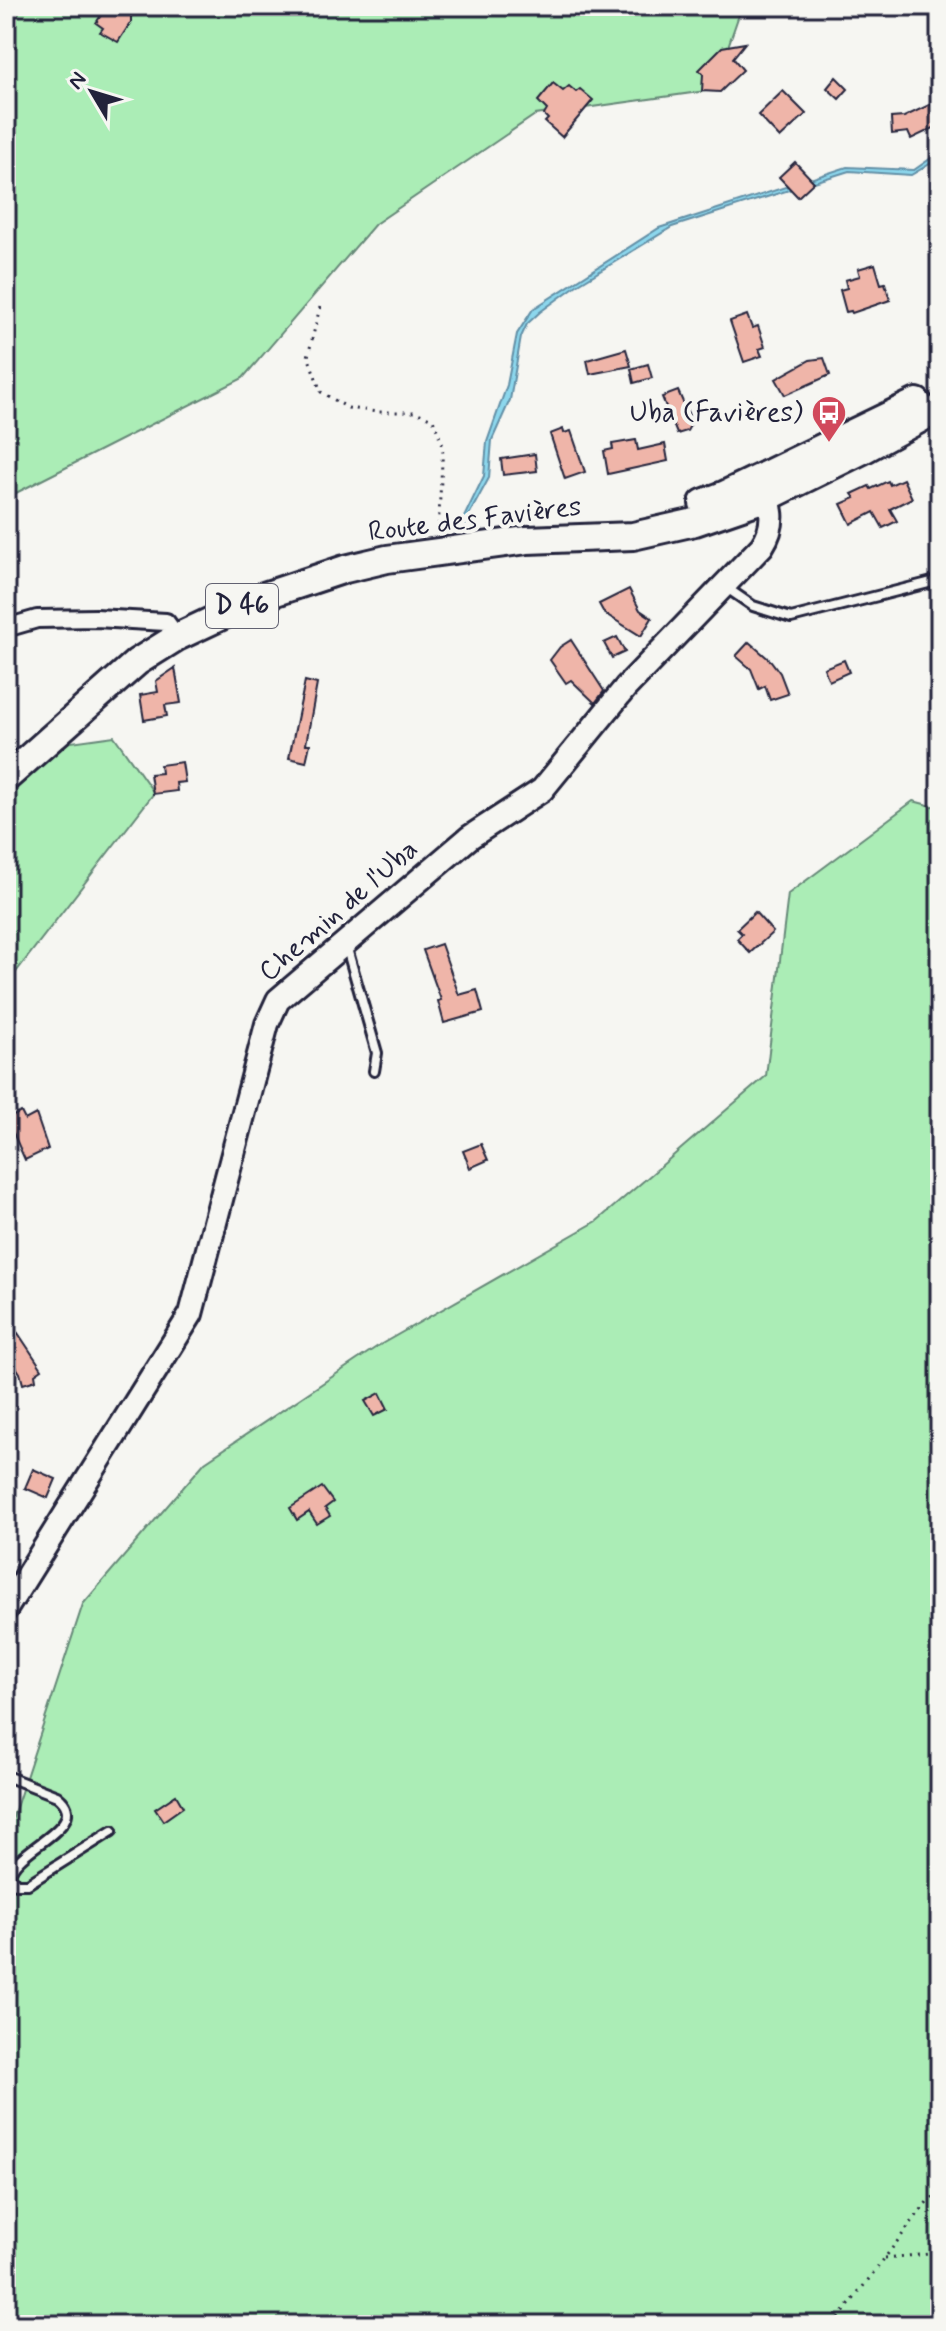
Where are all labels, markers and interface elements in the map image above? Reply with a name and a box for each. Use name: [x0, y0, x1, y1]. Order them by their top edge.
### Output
north arrow: [52, 52, 132, 132]
text: N: [62, 67, 93, 95]
bus stop icon: Uba (Favières): [810, 394, 848, 444]
place label: Uba (Favières): [630, 395, 803, 432]
street label: Route des Favières: [366, 489, 584, 551]
road number: D 46: [206, 584, 278, 628]
street label: Chemin de l'Uba: [252, 832, 426, 990]

